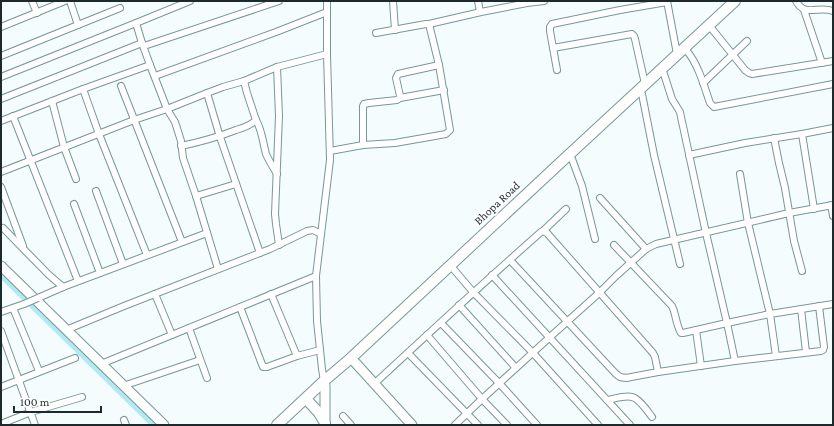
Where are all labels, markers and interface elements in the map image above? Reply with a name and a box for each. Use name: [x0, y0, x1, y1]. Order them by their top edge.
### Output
street label: Bhopa Road: [471, 178, 523, 228]
scale bar: [14, 388, 101, 414]
text: 100 m: [20, 395, 50, 409]

